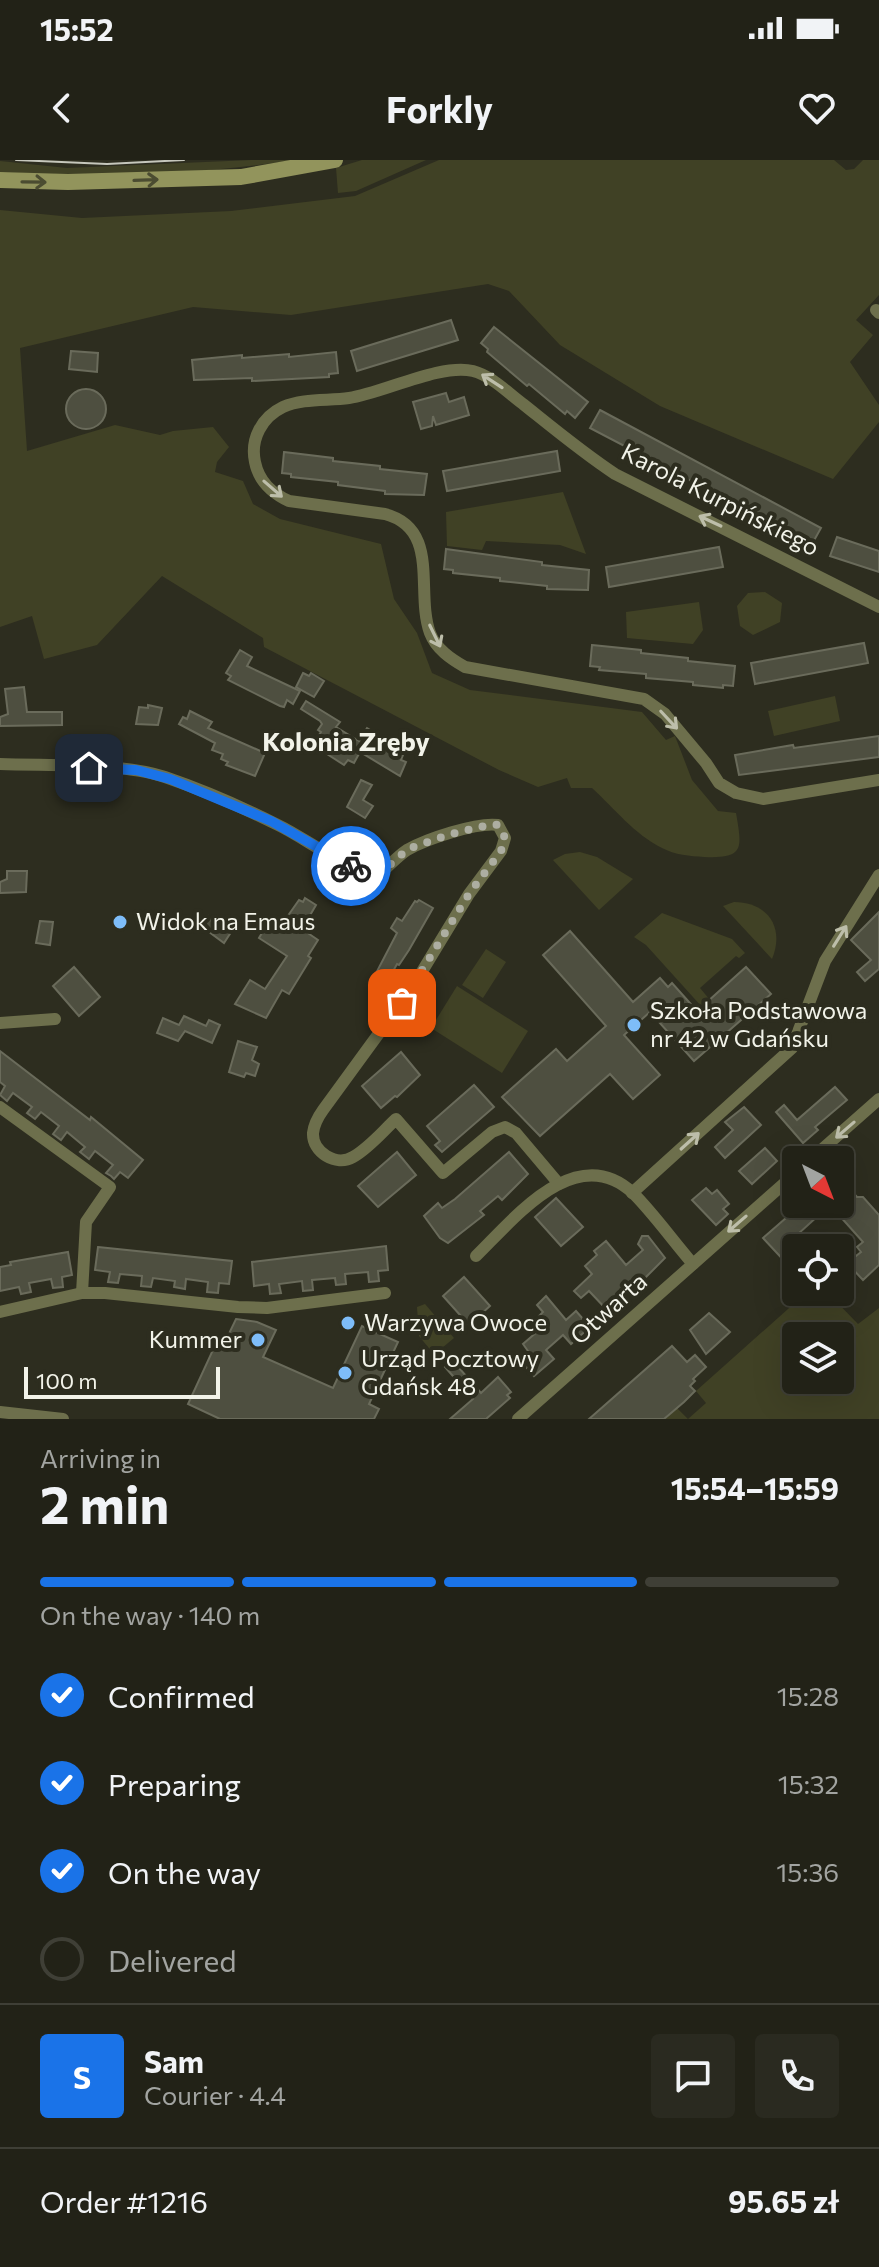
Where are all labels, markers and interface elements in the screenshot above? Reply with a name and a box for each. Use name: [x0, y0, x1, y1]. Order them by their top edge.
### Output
text: 15:52: [40, 10, 114, 47]
icon: back: [40, 86, 84, 130]
text: Forkly: [386, 86, 493, 130]
icon: heart: [795, 86, 839, 130]
one-way arrow: [132, 172, 159, 187]
one-way arrow: [20, 174, 47, 189]
one-way arrow: [481, 373, 503, 390]
street label: Karola Kurpińskiego: [617, 436, 824, 561]
one-way arrow: [262, 480, 282, 498]
one-way arrow: [698, 513, 722, 528]
one-way arrow: [428, 623, 443, 647]
one-way arrow: [659, 710, 677, 730]
district label: Kolonia Zręby: [262, 725, 430, 756]
pin: [55, 734, 123, 802]
icon: home: [67, 746, 111, 790]
courier: [311, 826, 391, 906]
icon: bike: [329, 844, 373, 888]
place label: Widok na Emaus: [136, 906, 315, 935]
marker: Widok na Emaus: [111, 913, 129, 931]
one-way arrow: [832, 925, 848, 948]
pin: [368, 969, 436, 1037]
icon: bag: [380, 981, 424, 1025]
place label: Szkoła Podstawowa nr 42 w Gdańsku: [650, 995, 867, 1052]
marker: Szkoła Podstawowa nr 42 w Gdańsku: [625, 1016, 643, 1034]
one-way arrow: [835, 1121, 855, 1139]
one-way arrow: [680, 1132, 700, 1150]
north arrow: [782, 1146, 854, 1218]
map controls: [782, 1146, 854, 1394]
one-way arrow: [728, 1215, 748, 1233]
button: locate: [782, 1234, 854, 1306]
street label: Otwarta: [564, 1266, 652, 1350]
place label: Warzywa Owoce: [364, 1307, 547, 1336]
marker: Warzywa Owoce: [339, 1314, 357, 1332]
button: layers: [782, 1322, 854, 1394]
place label: Kummer: [149, 1324, 242, 1353]
marker: Kummer: [249, 1331, 267, 1349]
place label: Urząd Pocztowy Gdańsk 48: [361, 1343, 539, 1400]
scale bar: [24, 1363, 220, 1399]
marker: Urząd Pocztowy Gdańsk 48: [336, 1364, 354, 1382]
text: 100 m: [36, 1367, 98, 1394]
text: Arriving in: [40, 1442, 161, 1473]
text: 15:54–15:59: [671, 1469, 839, 1506]
text: 2 min: [40, 1471, 169, 1535]
text: On the way · 140 m: [40, 1599, 260, 1630]
icon: check: [40, 1673, 84, 1717]
text: Confirmed: [108, 1677, 255, 1714]
text: 15:28: [777, 1680, 839, 1711]
icon: check: [40, 1761, 84, 1805]
text: Preparing: [108, 1765, 241, 1802]
text: 15:32: [778, 1768, 839, 1799]
icon: check: [40, 1849, 84, 1893]
text: On the way: [108, 1853, 261, 1890]
text: 15:36: [776, 1856, 839, 1887]
text: Delivered: [108, 1941, 237, 1978]
button: chat: [651, 2034, 735, 2118]
button: phone: [755, 2034, 839, 2118]
text: Sam: [144, 2042, 204, 2079]
text: S: [73, 2058, 91, 2095]
text: Courier · 4.4: [144, 2079, 286, 2110]
text: Order #1216: [40, 2182, 208, 2219]
text: 95.65 zł: [728, 2182, 839, 2219]

